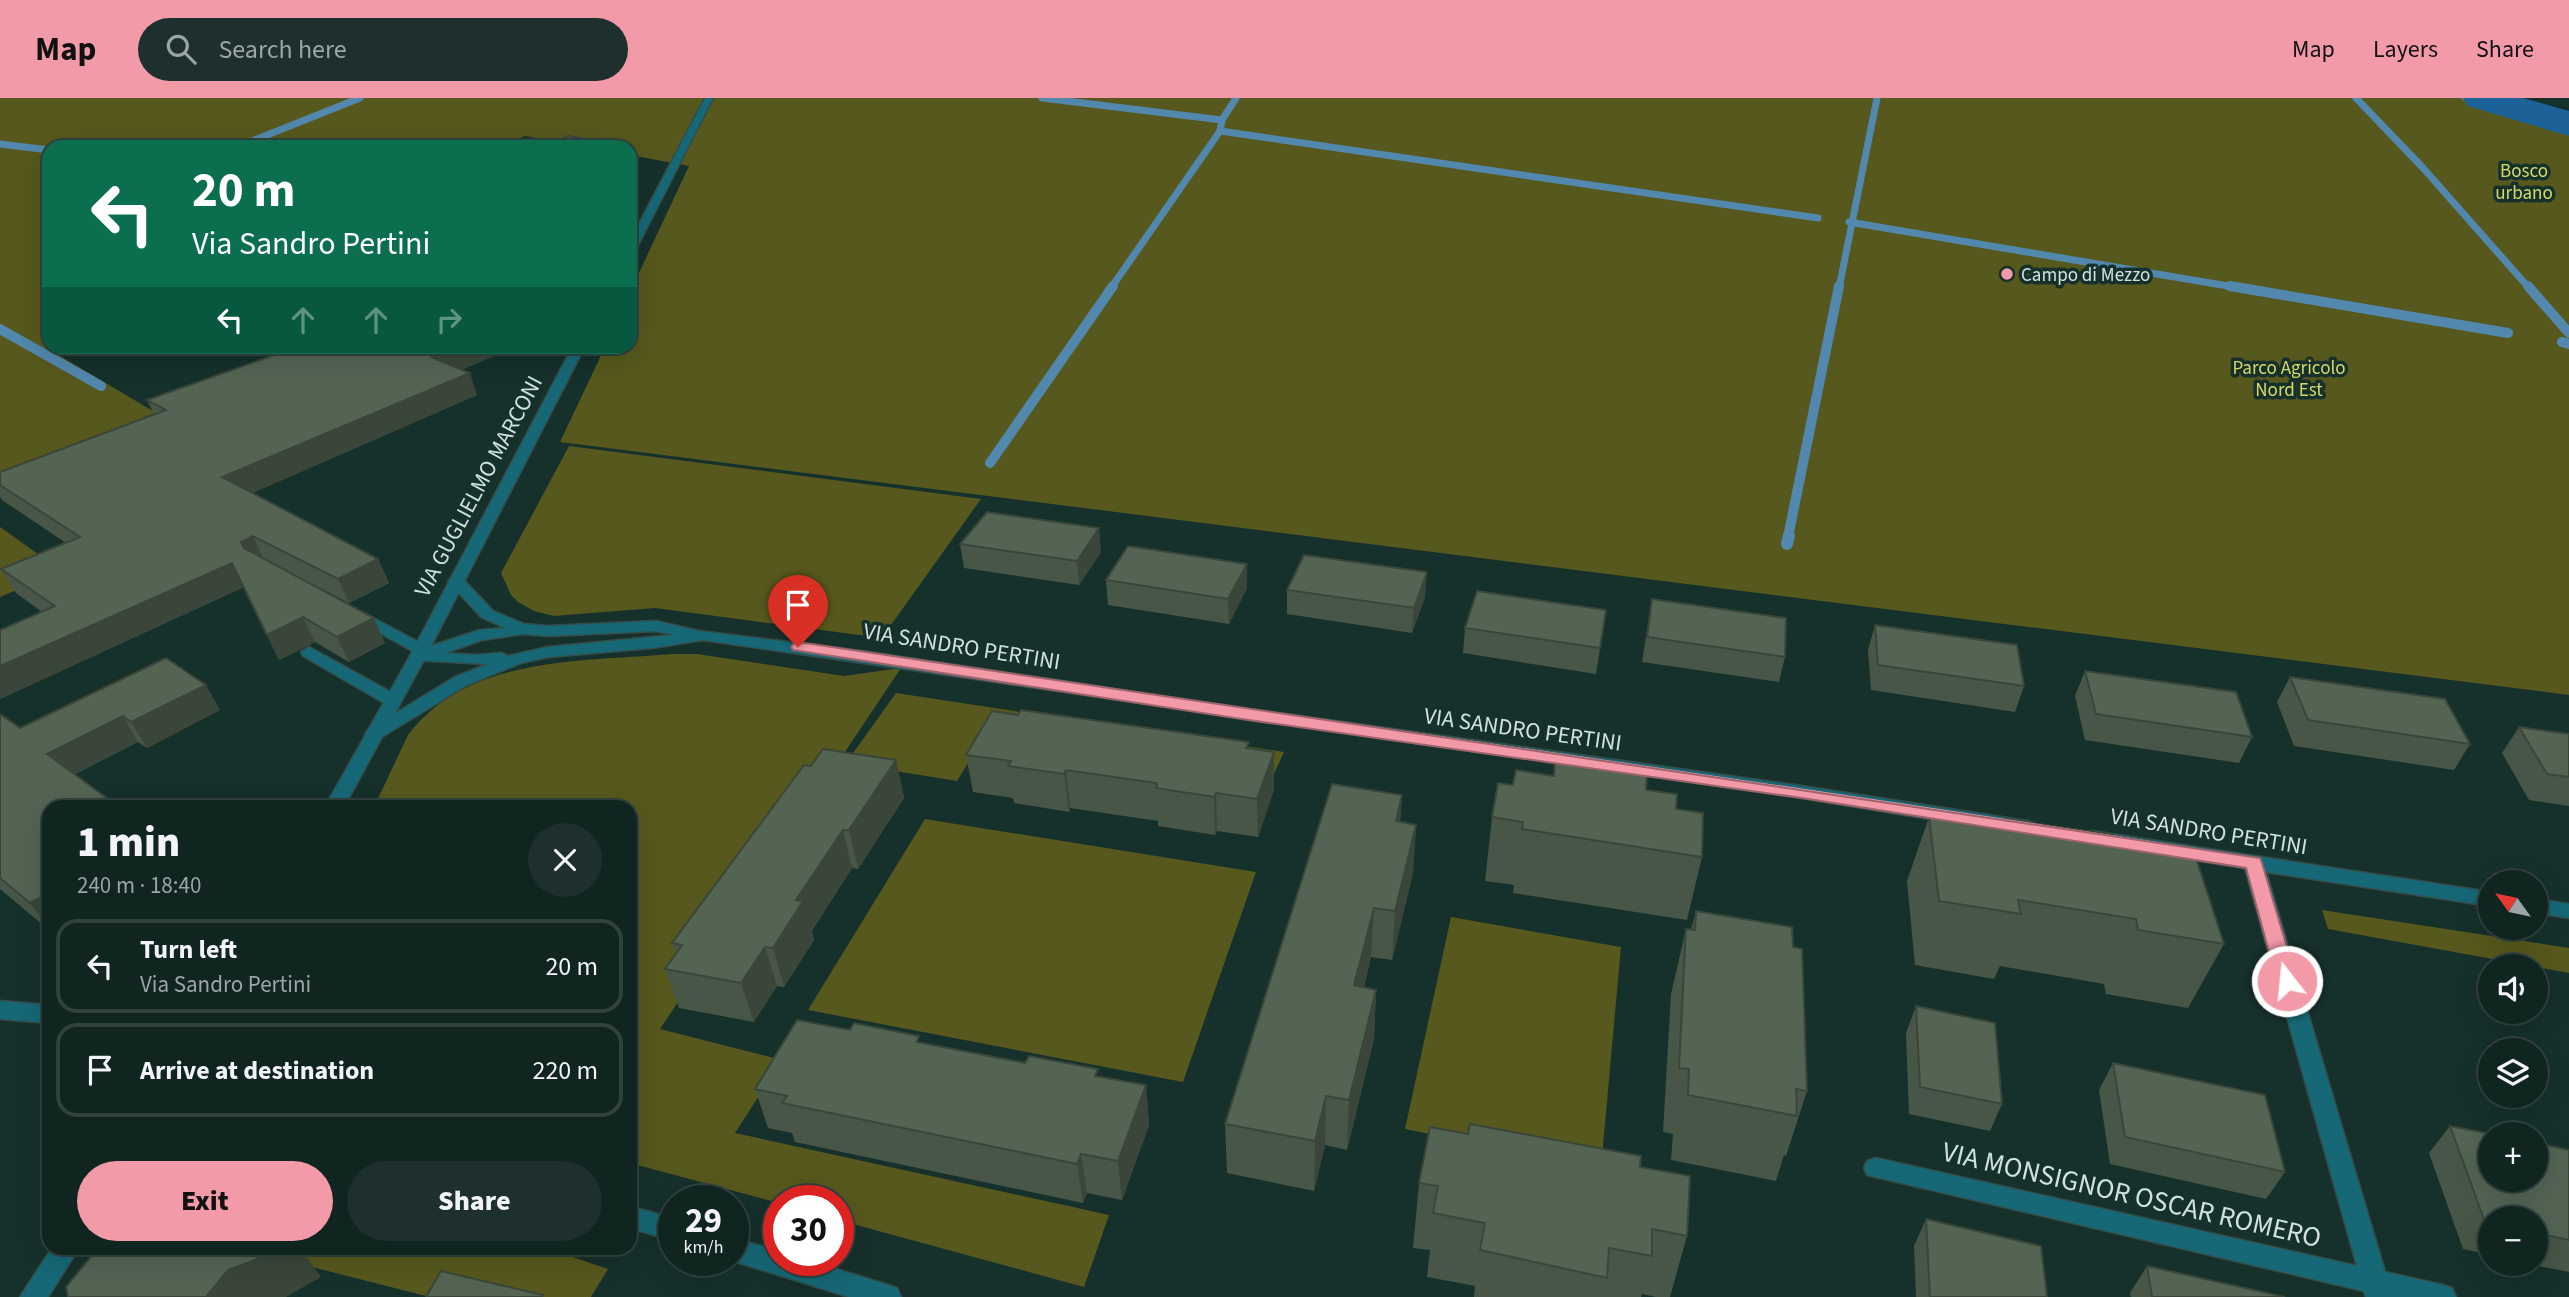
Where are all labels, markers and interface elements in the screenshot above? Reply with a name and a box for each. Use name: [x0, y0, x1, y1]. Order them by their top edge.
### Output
search box: [138, 18, 628, 81]
text: Map: [35, 26, 96, 73]
icon: search: [162, 30, 200, 68]
text: Search here: [218, 31, 347, 68]
text: Map: [2292, 32, 2335, 67]
text: Layers: [2373, 32, 2438, 67]
text: Share: [2476, 32, 2534, 67]
text: 20 m: [192, 156, 296, 226]
park label: Bosco urbano: [2495, 158, 2553, 207]
icon: left: [77, 168, 168, 259]
text: Via Sandro Pertini: [192, 221, 430, 267]
place label: Campo di Mezzo: [2021, 262, 2150, 289]
marker: Campo di Mezzo: [1999, 266, 2015, 282]
icon: left: [211, 301, 249, 339]
icon: ahead: [284, 301, 322, 339]
icon: ahead: [357, 301, 395, 339]
icon: right: [430, 301, 468, 339]
park label: Parco Agricolo Nord Est: [2232, 355, 2346, 404]
street label: VIA GUGLIELMO MARCONI: [406, 370, 551, 603]
pin: [768, 575, 828, 647]
icon: arrive: [779, 586, 817, 624]
street label: VIA SANDRO PERTINI: [861, 615, 1063, 678]
street label: VIA SANDRO PERTINI: [1422, 699, 1624, 760]
street label: VIA SANDRO PERTINI: [2108, 800, 2310, 863]
text: 1 min: [77, 813, 180, 873]
button: close: [528, 823, 602, 897]
text: 240 m · 18:40: [77, 869, 201, 902]
north arrow: [2478, 870, 2548, 940]
map controls: [2478, 870, 2548, 1276]
text: Turn left: [140, 931, 237, 968]
position arrow: [2250, 944, 2324, 1018]
icon: left: [81, 947, 119, 985]
text: 20 m: [545, 948, 598, 985]
button: sound: [2478, 954, 2548, 1024]
text: Via Sandro Pertini: [140, 968, 311, 1001]
button: layers: [2478, 1038, 2548, 1108]
icon: arrive: [81, 1051, 119, 1089]
text: Arrive at destination: [140, 1052, 374, 1089]
text: 220 m: [532, 1052, 598, 1089]
button: +: [2478, 1122, 2548, 1192]
street label: VIA MONSIGNOR OSCAR ROMERO: [1938, 1132, 2325, 1258]
button: Exit: [77, 1161, 333, 1241]
button: Share: [347, 1161, 602, 1241]
speed limit sign: 30: [763, 1185, 854, 1276]
text: 29: [685, 1196, 722, 1246]
button: −: [2478, 1206, 2548, 1276]
text: km/h: [684, 1235, 723, 1260]

